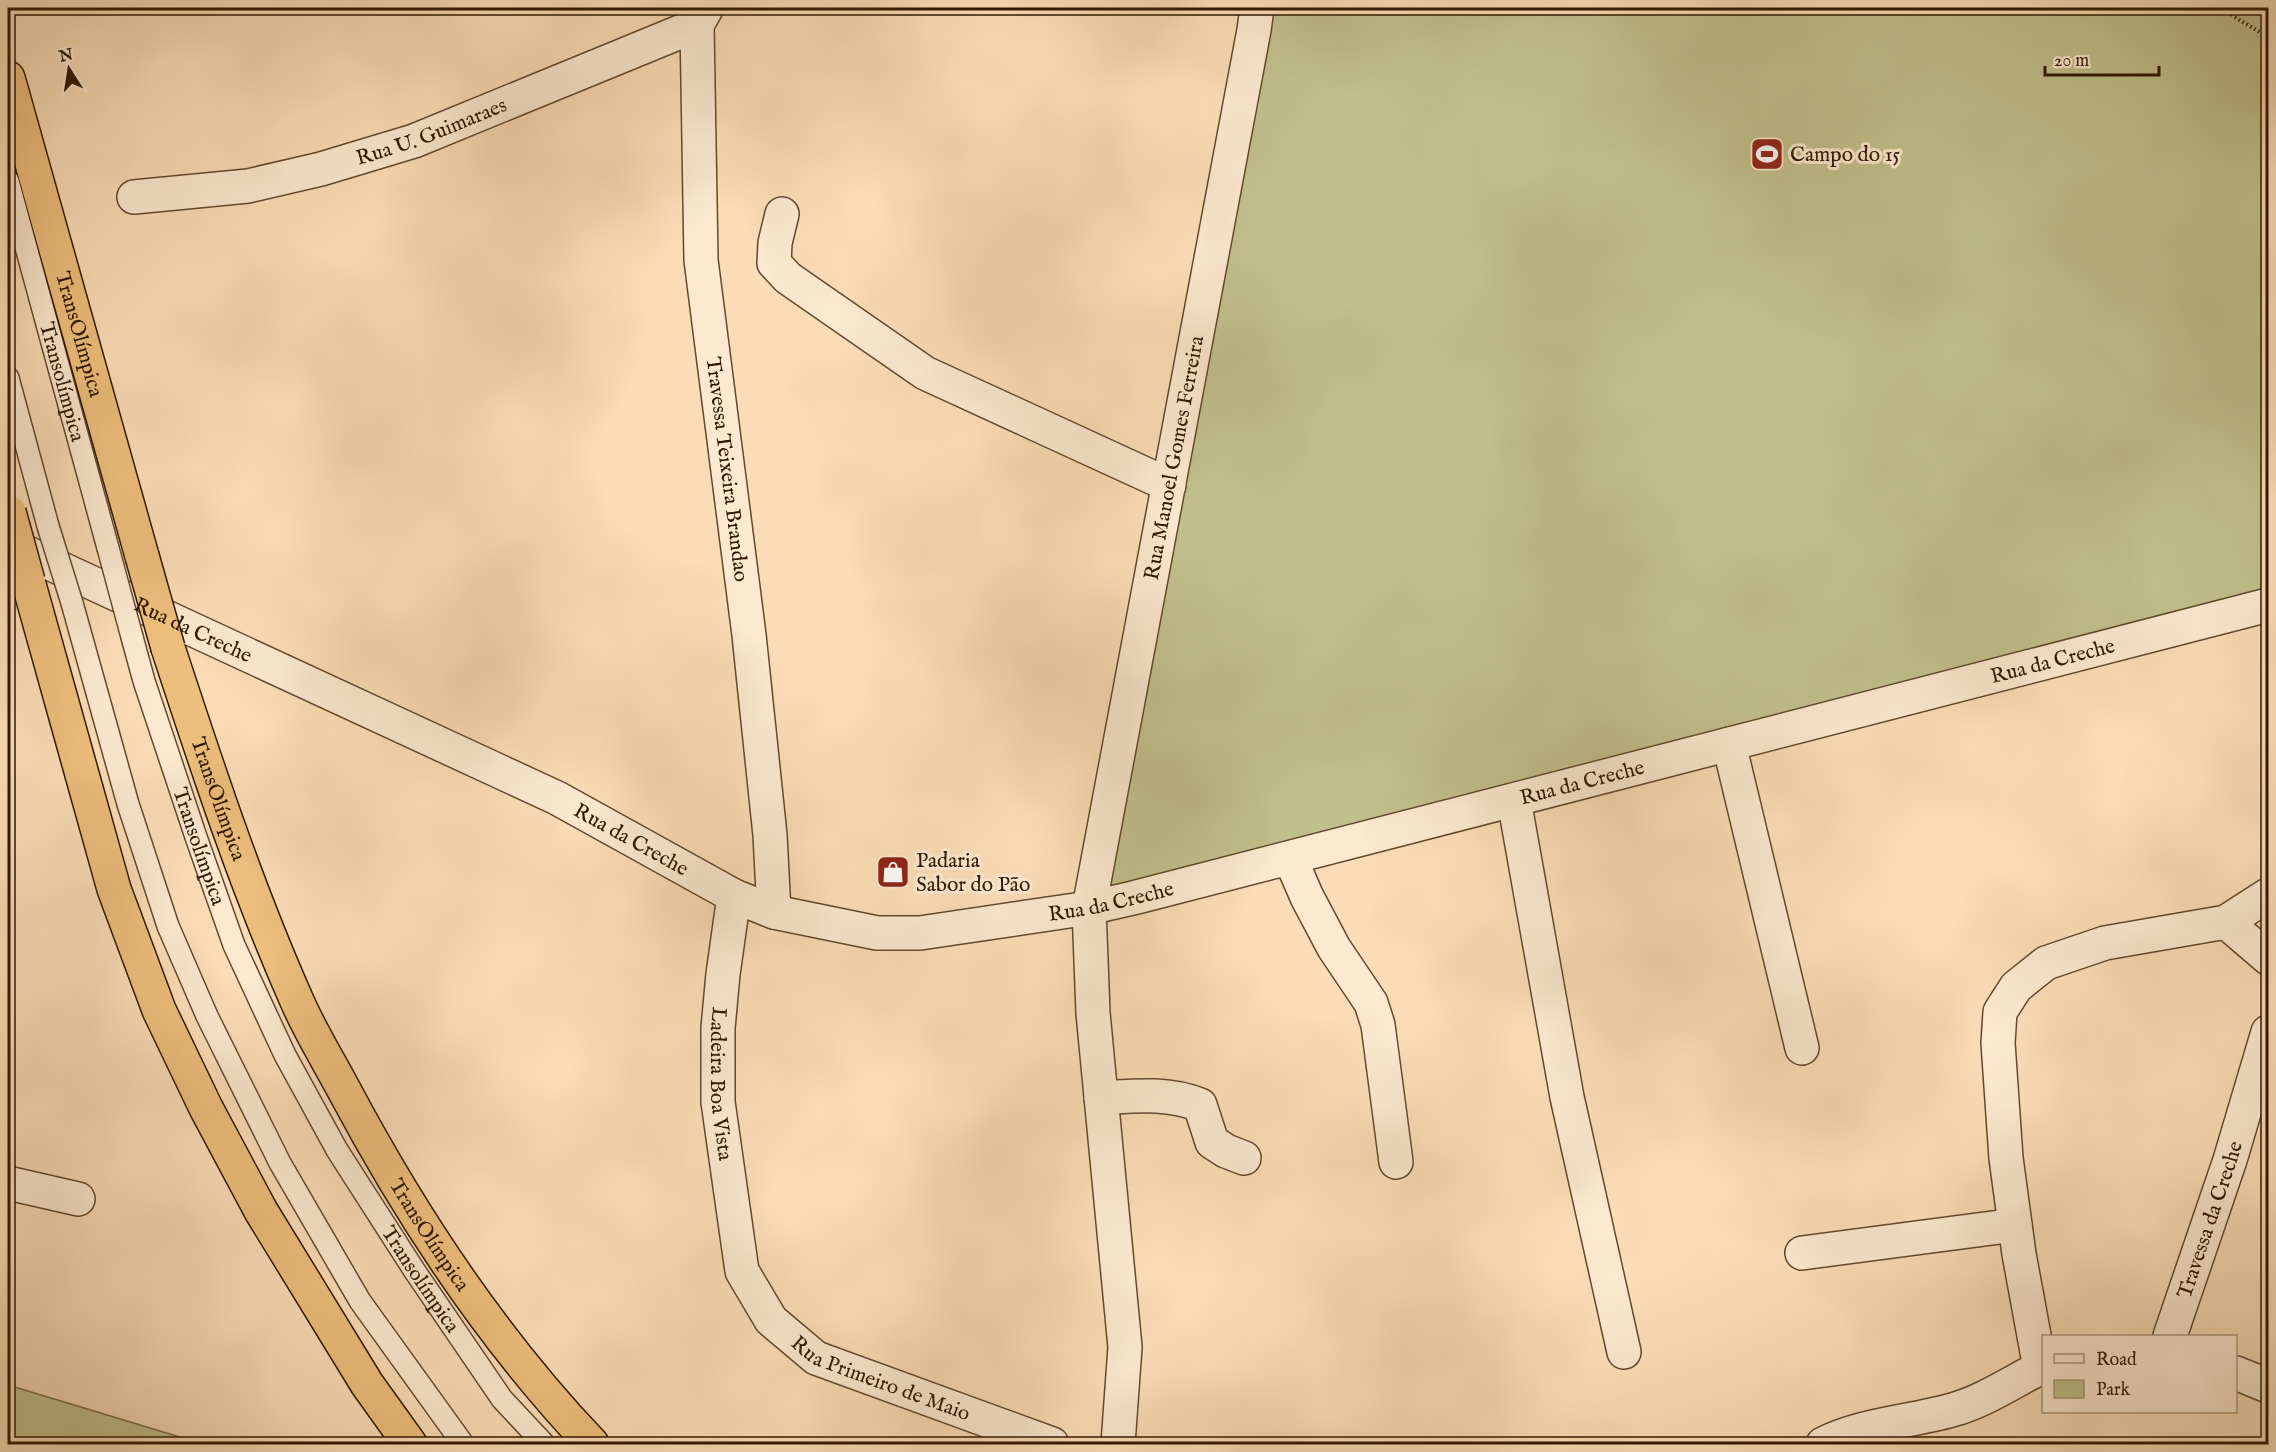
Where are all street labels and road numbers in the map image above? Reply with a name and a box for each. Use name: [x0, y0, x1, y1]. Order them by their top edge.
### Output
street label: Rua U. Guimaraes: [353, 92, 511, 173]
street label: TransOlímpica: [48, 269, 109, 401]
street label: Transolímpica: [32, 319, 91, 446]
street label: Rua Manoel Gomes Ferreira: [1139, 333, 1211, 582]
street label: Travessa Teixeira Brandao: [699, 355, 754, 584]
street label: Rua da Creche: [129, 592, 256, 670]
street label: Rua da Creche: [1988, 633, 2118, 691]
street label: TransOlímpica: [183, 734, 252, 866]
street label: Rua da Creche: [1517, 754, 1648, 813]
street label: Transolímpica: [165, 784, 231, 910]
street label: Rua da Creche: [568, 798, 693, 883]
street label: Rua da Creche: [1047, 876, 1177, 929]
street label: Ladeira Boa Vista: [703, 1006, 738, 1163]
street label: Travessa da Creche: [2172, 1138, 2250, 1302]
street label: TransOlímpica: [382, 1174, 475, 1298]
street label: Transolímpica: [374, 1221, 465, 1339]
street label: Rua Primeiro de Maio: [784, 1330, 974, 1428]

